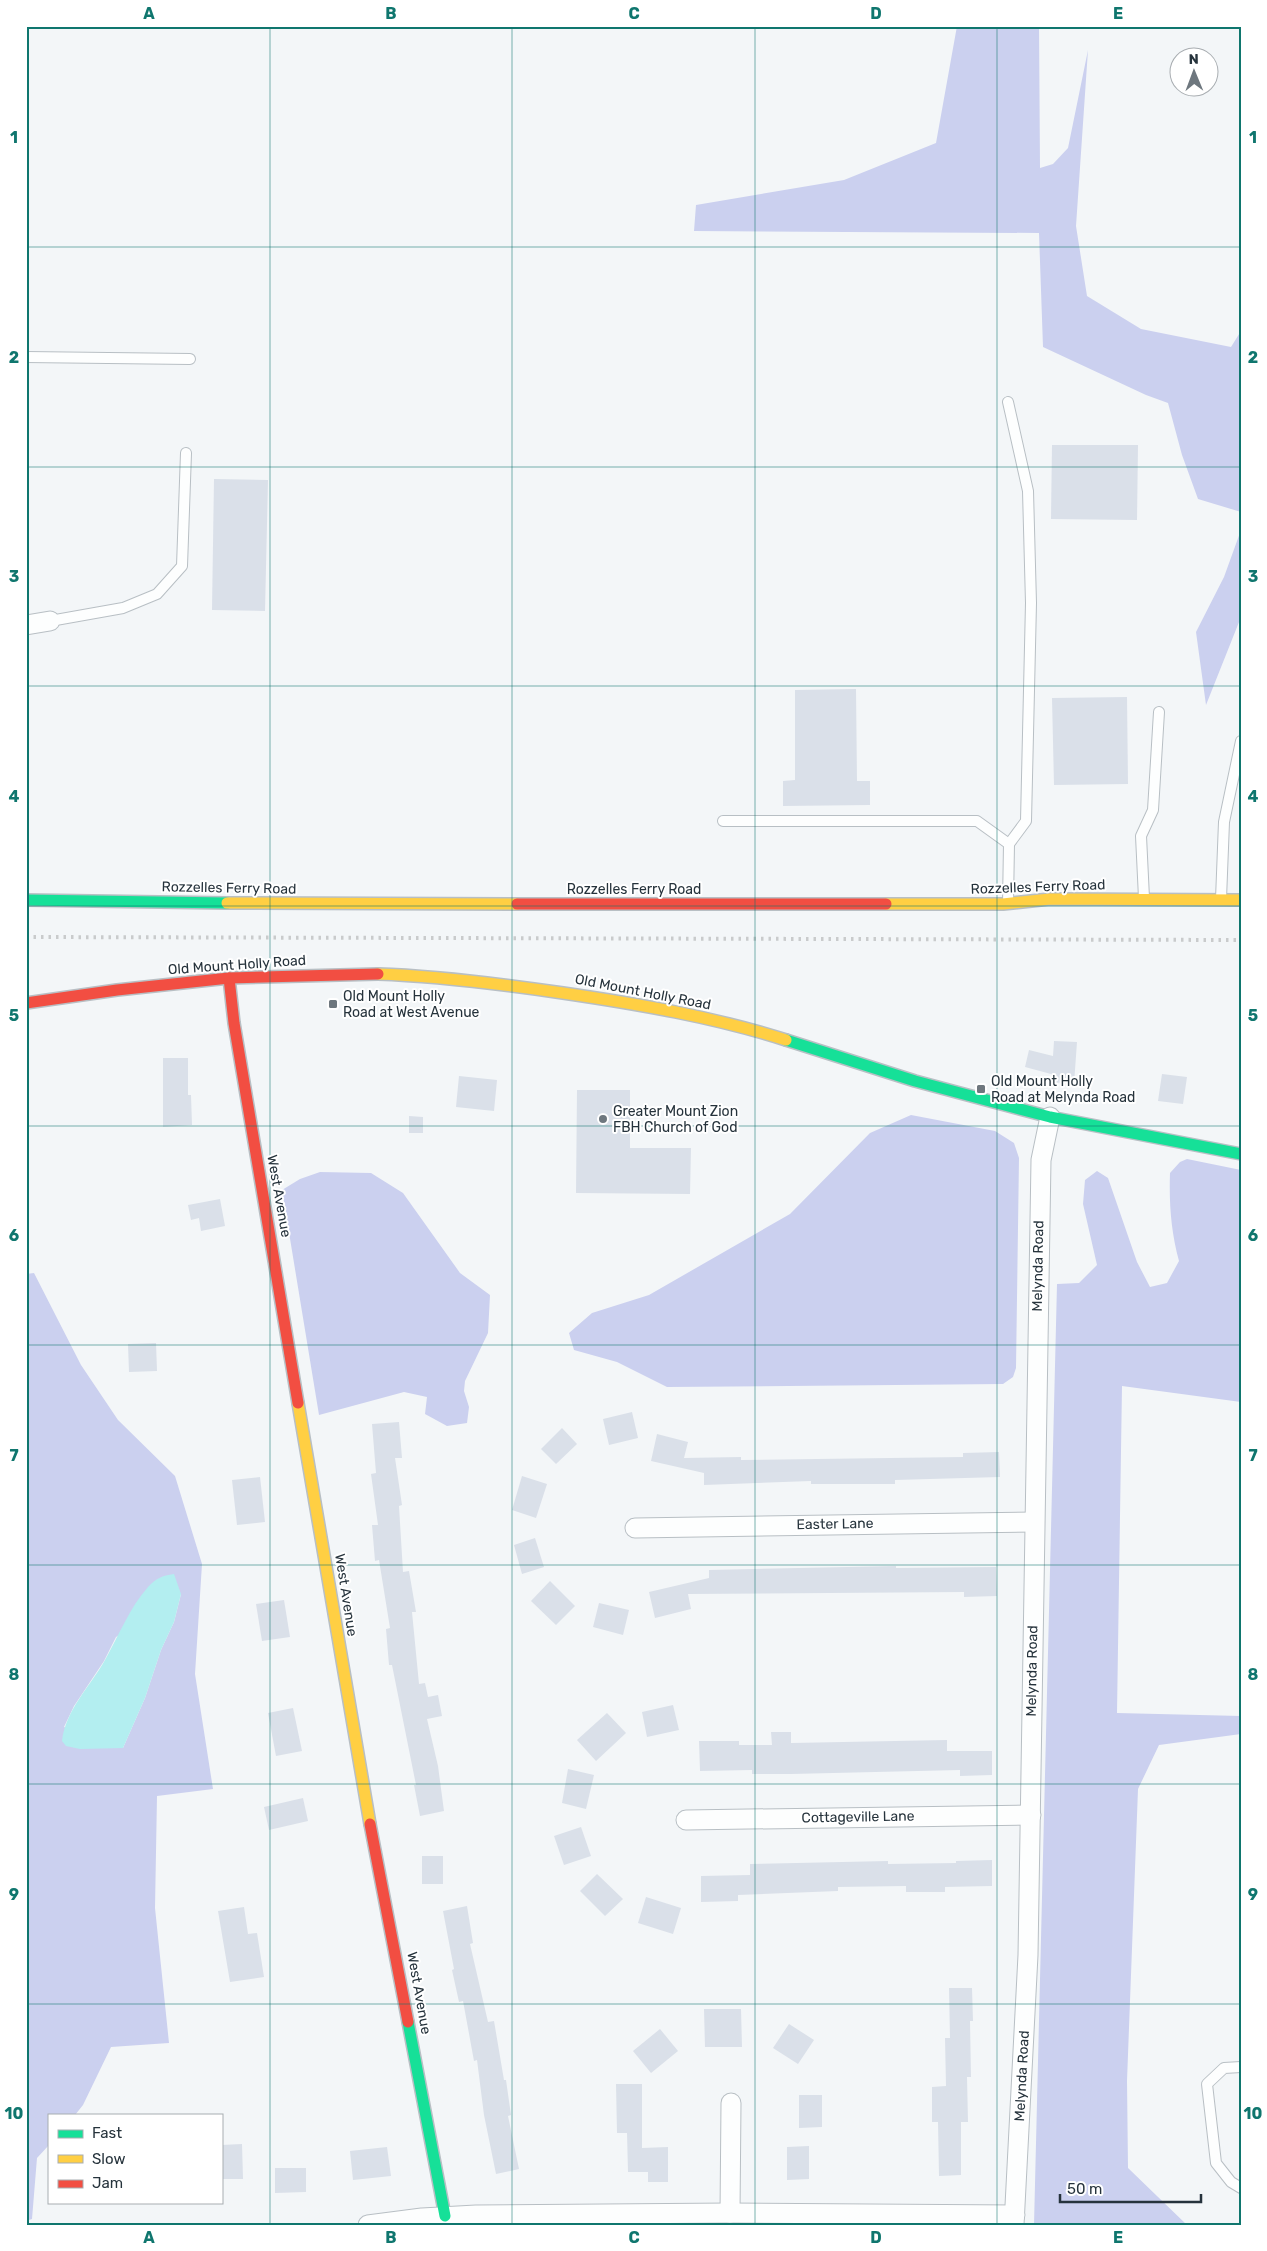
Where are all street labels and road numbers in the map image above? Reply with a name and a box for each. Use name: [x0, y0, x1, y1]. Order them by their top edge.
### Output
street label: Rozzelles Ferry Road: [970, 876, 1106, 898]
street label: Rozzelles Ferry Road: [161, 878, 297, 898]
street label: Rozzelles Ferry Road: [567, 881, 701, 898]
street label: Old Mount Holly Road: [167, 952, 307, 978]
street label: Old Mount Holly Road: [573, 970, 713, 1014]
street label: West Avenue: [263, 1153, 295, 1239]
street label: Melynda Road: [1029, 1220, 1047, 1312]
street label: Easter Lane: [796, 1515, 874, 1533]
street label: West Avenue: [331, 1552, 361, 1638]
street label: Melynda Road: [1023, 1625, 1041, 1717]
street label: Cottageville Lane: [801, 1808, 915, 1826]
street label: West Avenue: [403, 1950, 435, 2036]
street label: Melynda Road: [1011, 2030, 1033, 2122]

